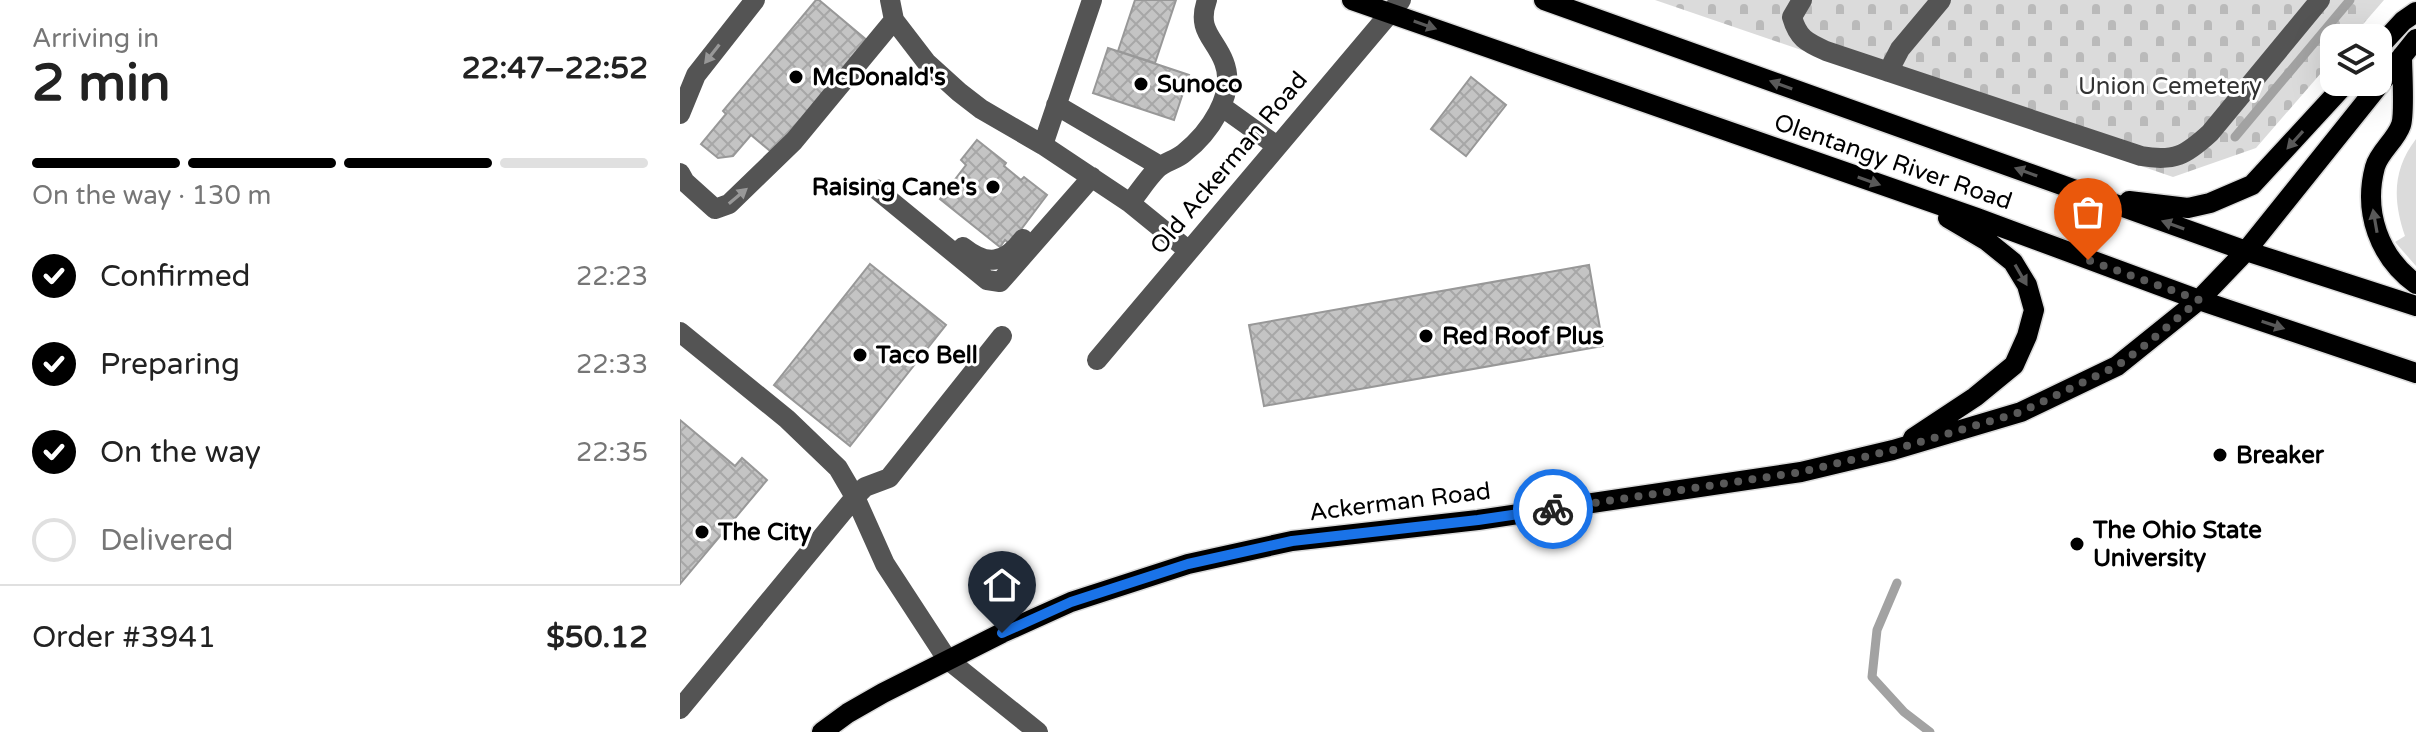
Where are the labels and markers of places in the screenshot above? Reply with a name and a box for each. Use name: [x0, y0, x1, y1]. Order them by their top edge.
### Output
place label: McDonald's: [812, 63, 946, 92]
marker: McDonald's: [787, 68, 805, 86]
place label: Sunoco: [1157, 70, 1243, 99]
marker: Sunoco: [1132, 75, 1150, 93]
place label: Raising Cane's: [812, 173, 977, 202]
marker: Raising Cane's: [984, 178, 1002, 196]
pin: [2054, 178, 2122, 260]
place label: Red Roof Plus: [1442, 322, 1604, 351]
marker: Red Roof Plus: [1417, 327, 1435, 345]
place label: Taco Bell: [875, 341, 978, 370]
marker: Taco Bell: [851, 346, 869, 364]
place label: Breaker: [2236, 441, 2325, 470]
marker: Breaker: [2211, 446, 2229, 464]
place label: The Ohio State University: [2092, 516, 2262, 573]
place label: The City: [717, 518, 812, 547]
marker: The City: [693, 523, 711, 541]
marker: The Ohio State University: [2068, 535, 2086, 553]
pin: [968, 551, 1036, 633]

